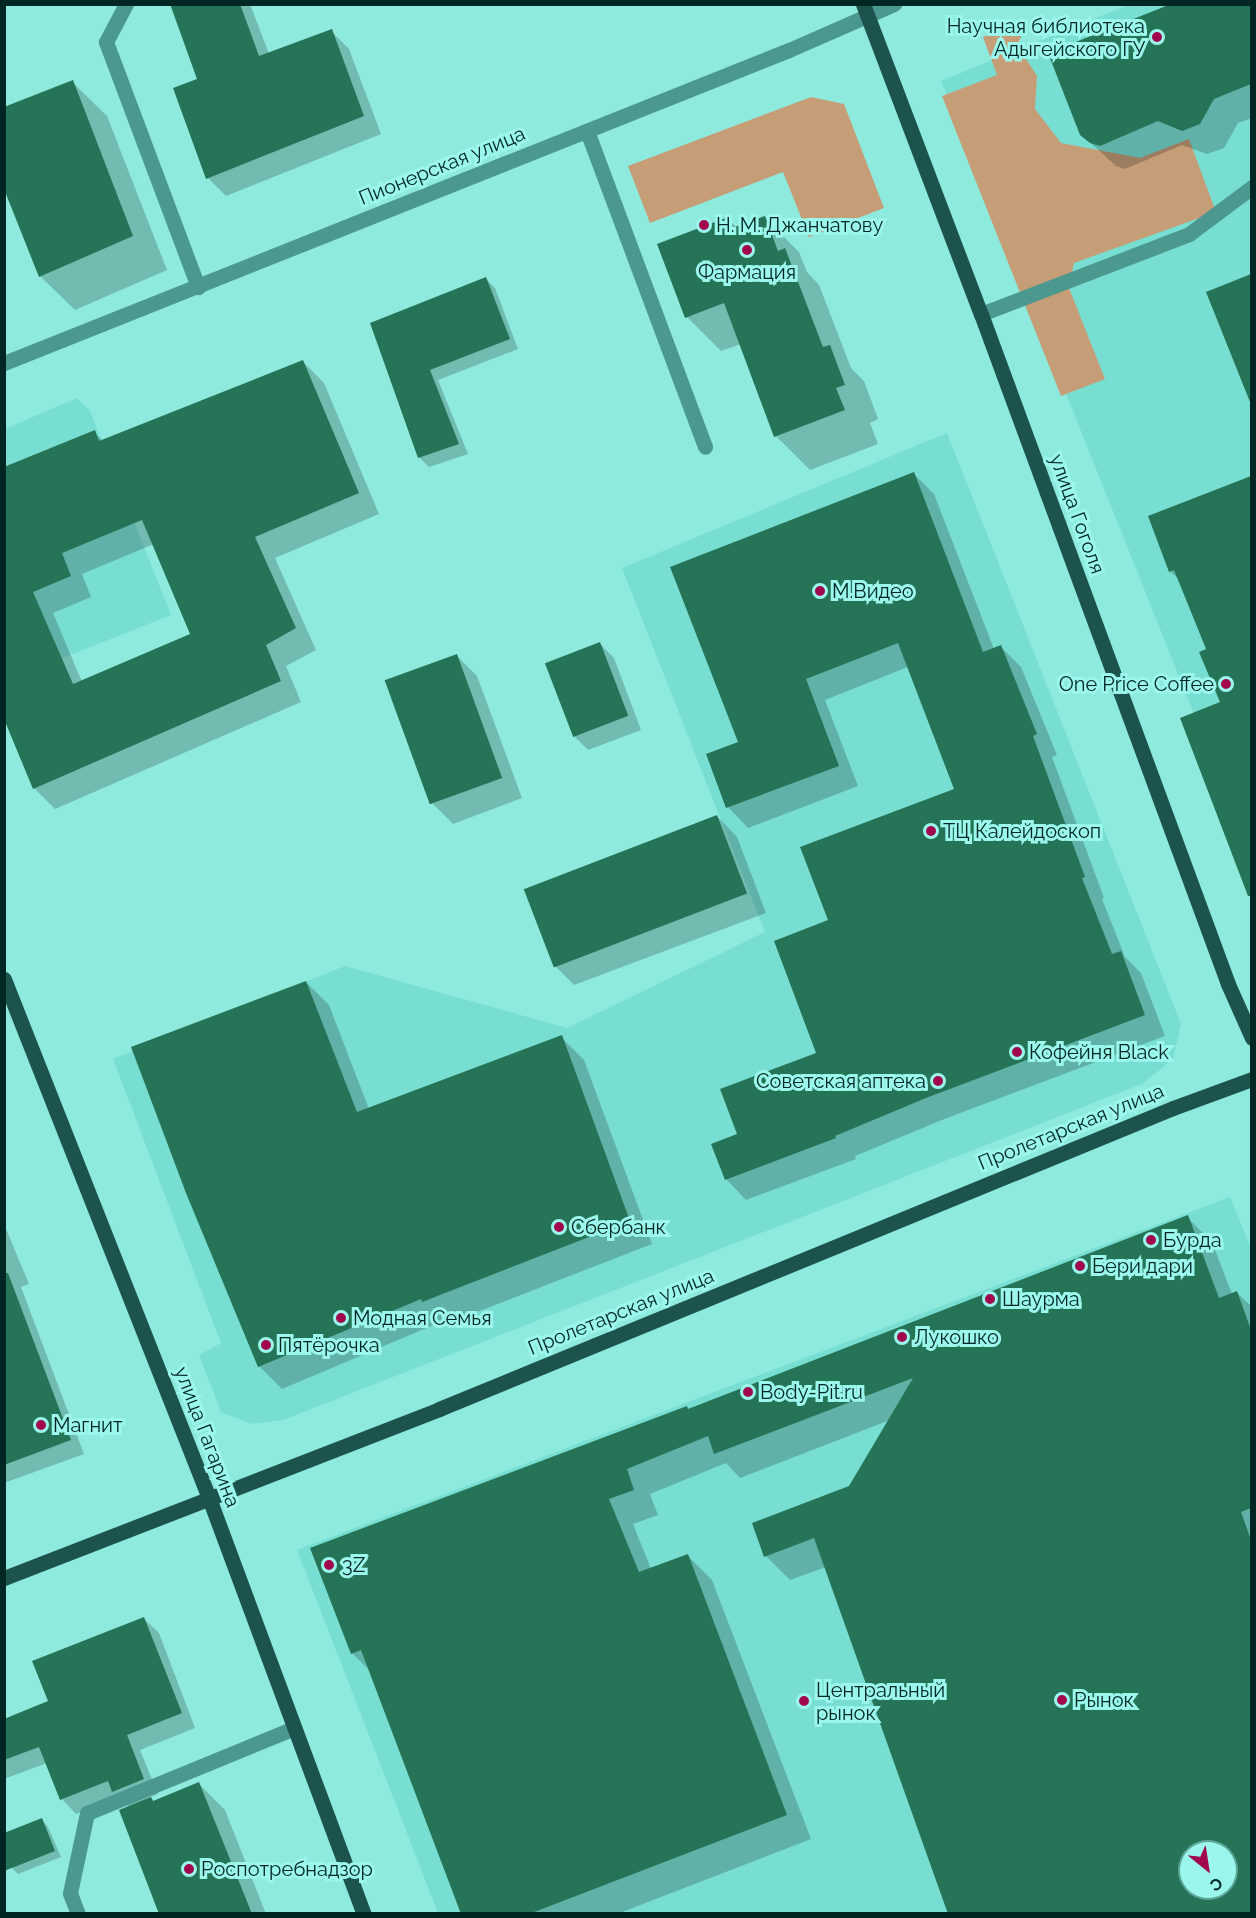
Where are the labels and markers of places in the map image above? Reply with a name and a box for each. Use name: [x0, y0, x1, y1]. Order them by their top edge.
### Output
place label: Научная библиотека Адыгейского ГУ: [947, 14, 1145, 61]
marker: Научная библиотека Адыгейского ГУ: [1150, 30, 1164, 44]
place label: Н. М. Джанчатову: [716, 213, 883, 237]
marker: Н. М. Джанчатову: [697, 218, 711, 232]
marker: Фармация: [740, 243, 754, 257]
place label: Фармация: [698, 260, 796, 284]
place label: М.Видео: [832, 579, 914, 603]
marker: М.Видео: [813, 584, 827, 598]
place label: One Price Coffee: [1059, 672, 1214, 696]
marker: One Price Coffee: [1219, 677, 1233, 691]
place label: ТЦ Калейдоскоп: [943, 819, 1101, 843]
marker: ТЦ Калейдоскоп: [924, 824, 938, 838]
place label: Кофейня Black: [1029, 1040, 1169, 1064]
marker: Кофейня Black: [1010, 1045, 1024, 1059]
place label: Советская аптека: [756, 1069, 926, 1093]
marker: Советская аптека: [931, 1074, 945, 1088]
place label: Сбербанк: [571, 1215, 666, 1239]
marker: Сбербанк: [552, 1220, 566, 1234]
place label: Бурда: [1163, 1228, 1222, 1252]
marker: Бурда: [1144, 1233, 1158, 1247]
place label: Бери дари: [1092, 1254, 1193, 1278]
marker: Бери дари: [1073, 1259, 1087, 1273]
place label: Шаурма: [1002, 1287, 1080, 1311]
marker: Шаурма: [983, 1292, 997, 1306]
place label: Модная Семья: [353, 1306, 491, 1330]
marker: Модная Семья: [334, 1311, 348, 1325]
place label: Лукошко: [914, 1325, 999, 1349]
marker: Лукошко: [895, 1330, 909, 1344]
place label: Пятёрочка: [278, 1333, 380, 1357]
marker: Пятёрочка: [259, 1338, 273, 1352]
place label: Body-Pit.ru: [760, 1380, 863, 1404]
marker: Body-Pit.ru: [741, 1385, 755, 1399]
place label: Магнит: [53, 1413, 123, 1437]
marker: Магнит: [34, 1418, 48, 1432]
place label: 3Z: [342, 1553, 365, 1577]
marker: 3Z: [320, 1556, 338, 1574]
place label: Центральный рынок: [816, 1678, 945, 1725]
place label: Рынок: [1074, 1688, 1134, 1712]
marker: Рынок: [1055, 1693, 1069, 1707]
marker: Центральный рынок: [797, 1694, 811, 1708]
place label: Роспотребнадзор: [201, 1857, 373, 1881]
marker: Роспотребнадзор: [182, 1862, 196, 1876]

